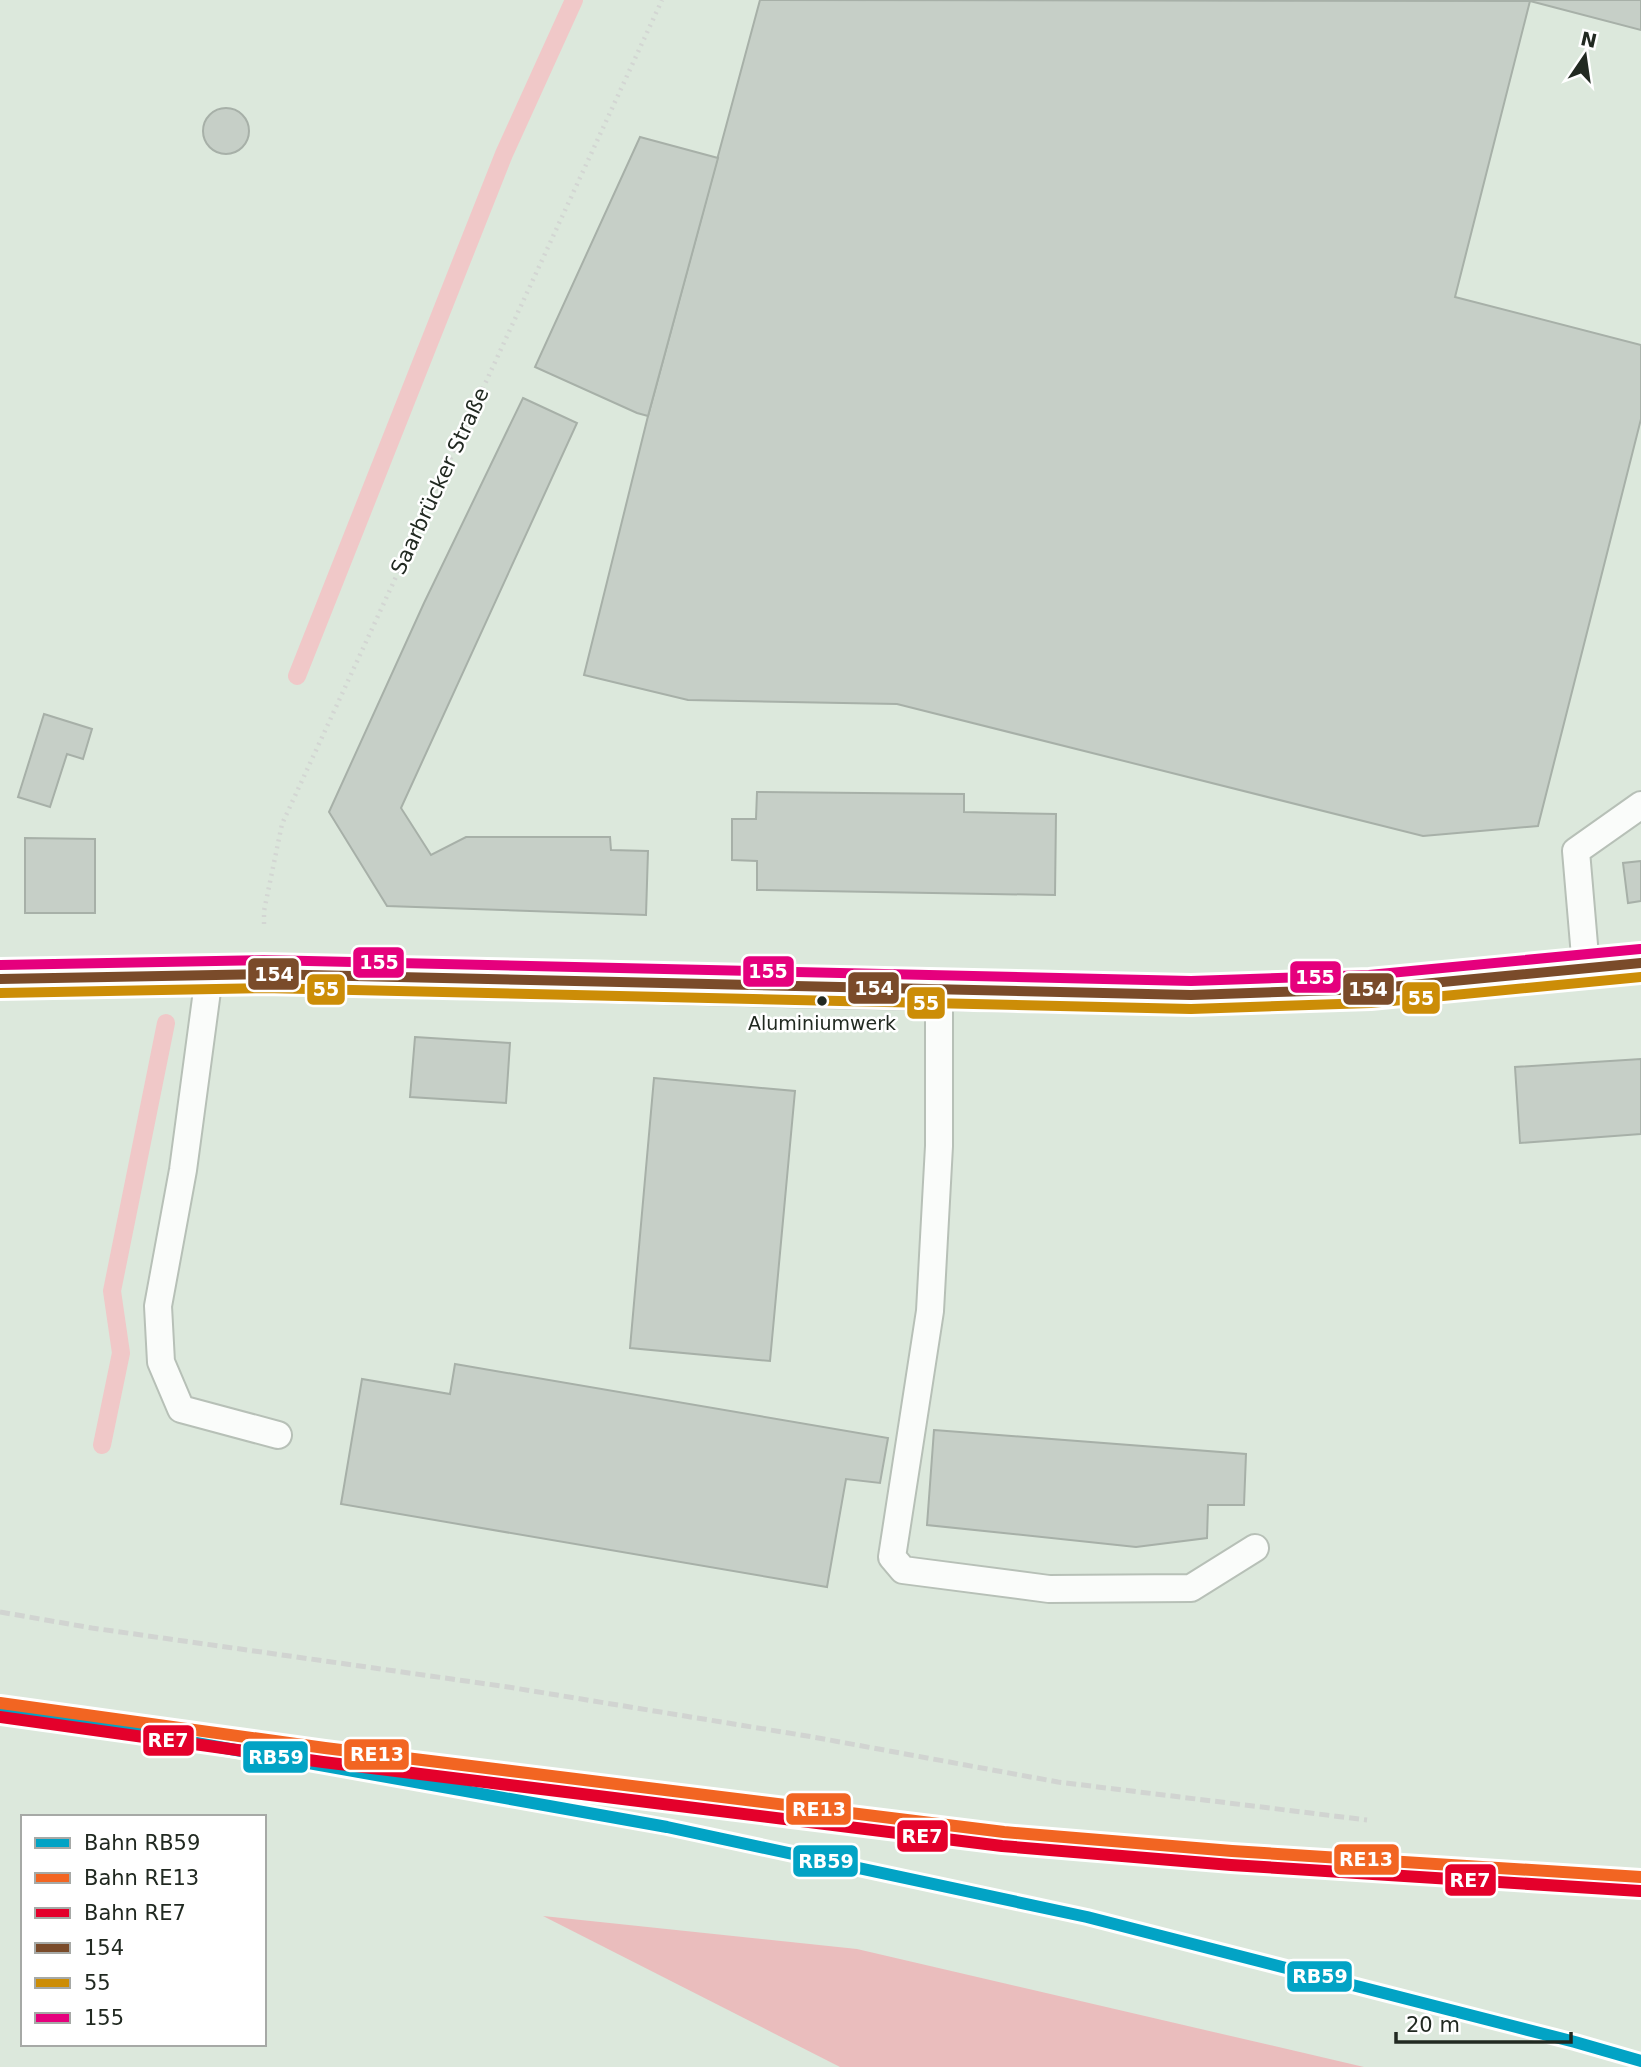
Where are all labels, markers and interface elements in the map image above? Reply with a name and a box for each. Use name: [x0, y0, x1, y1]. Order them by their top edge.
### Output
north arrow: [1550, 21, 1620, 91]
text: N: [1579, 27, 1599, 52]
street label: Saarbrücker Straße: [386, 384, 494, 578]
line badge: 155: [352, 946, 405, 979]
text: 155: [359, 951, 399, 973]
line badge: 155: [742, 955, 795, 988]
line badge: 154: [247, 957, 300, 991]
text: 155: [748, 960, 788, 982]
line badge: 155: [1289, 960, 1342, 994]
text: 154: [254, 963, 294, 985]
text: 155: [1295, 966, 1335, 988]
line badge: 154: [847, 971, 900, 1005]
line badge: 154: [1342, 972, 1395, 1006]
line badge: 55: [306, 973, 346, 1006]
text: 154: [854, 977, 894, 999]
text: 55: [313, 978, 339, 1000]
text: 154: [1348, 978, 1388, 1000]
line badge: 55: [1401, 981, 1441, 1015]
line badge: 55: [906, 986, 946, 1020]
text: 55: [1408, 987, 1434, 1009]
text: 55: [913, 992, 939, 1014]
marker: Aluminiumwerk: [815, 994, 829, 1008]
place label: Aluminiumwerk: [748, 1012, 896, 1034]
line badge: RE7: [142, 1724, 195, 1757]
text: RE7: [148, 1729, 188, 1751]
line badge: RE13: [343, 1738, 410, 1771]
line badge: RB59: [242, 1740, 309, 1774]
text: RE13: [350, 1743, 404, 1765]
text: RB59: [248, 1746, 304, 1768]
line badge: RE13: [785, 1792, 852, 1826]
text: RE13: [792, 1798, 846, 1820]
legend: [21, 1815, 266, 2046]
line badge: RE7: [896, 1819, 949, 1853]
text: RE7: [902, 1825, 942, 1847]
text: Bahn RB59: [84, 1831, 200, 1855]
line badge: RE13: [1333, 1843, 1400, 1876]
line badge: RB59: [792, 1844, 859, 1878]
text: RE13: [1339, 1848, 1393, 1870]
text: RB59: [798, 1850, 854, 1872]
line badge: RE7: [1444, 1863, 1497, 1897]
text: Bahn RE13: [84, 1866, 199, 1890]
text: RE7: [1450, 1869, 1490, 1891]
text: Bahn RE7: [84, 1901, 186, 1925]
text: 154: [84, 1936, 124, 1960]
line badge: RB59: [1286, 1960, 1353, 1993]
text: RB59: [1292, 1965, 1348, 1987]
text: 55: [84, 1971, 111, 1995]
scale bar: [1396, 2000, 1571, 2044]
text: 155: [84, 2006, 124, 2030]
text: 20 m: [1406, 2013, 1460, 2037]

